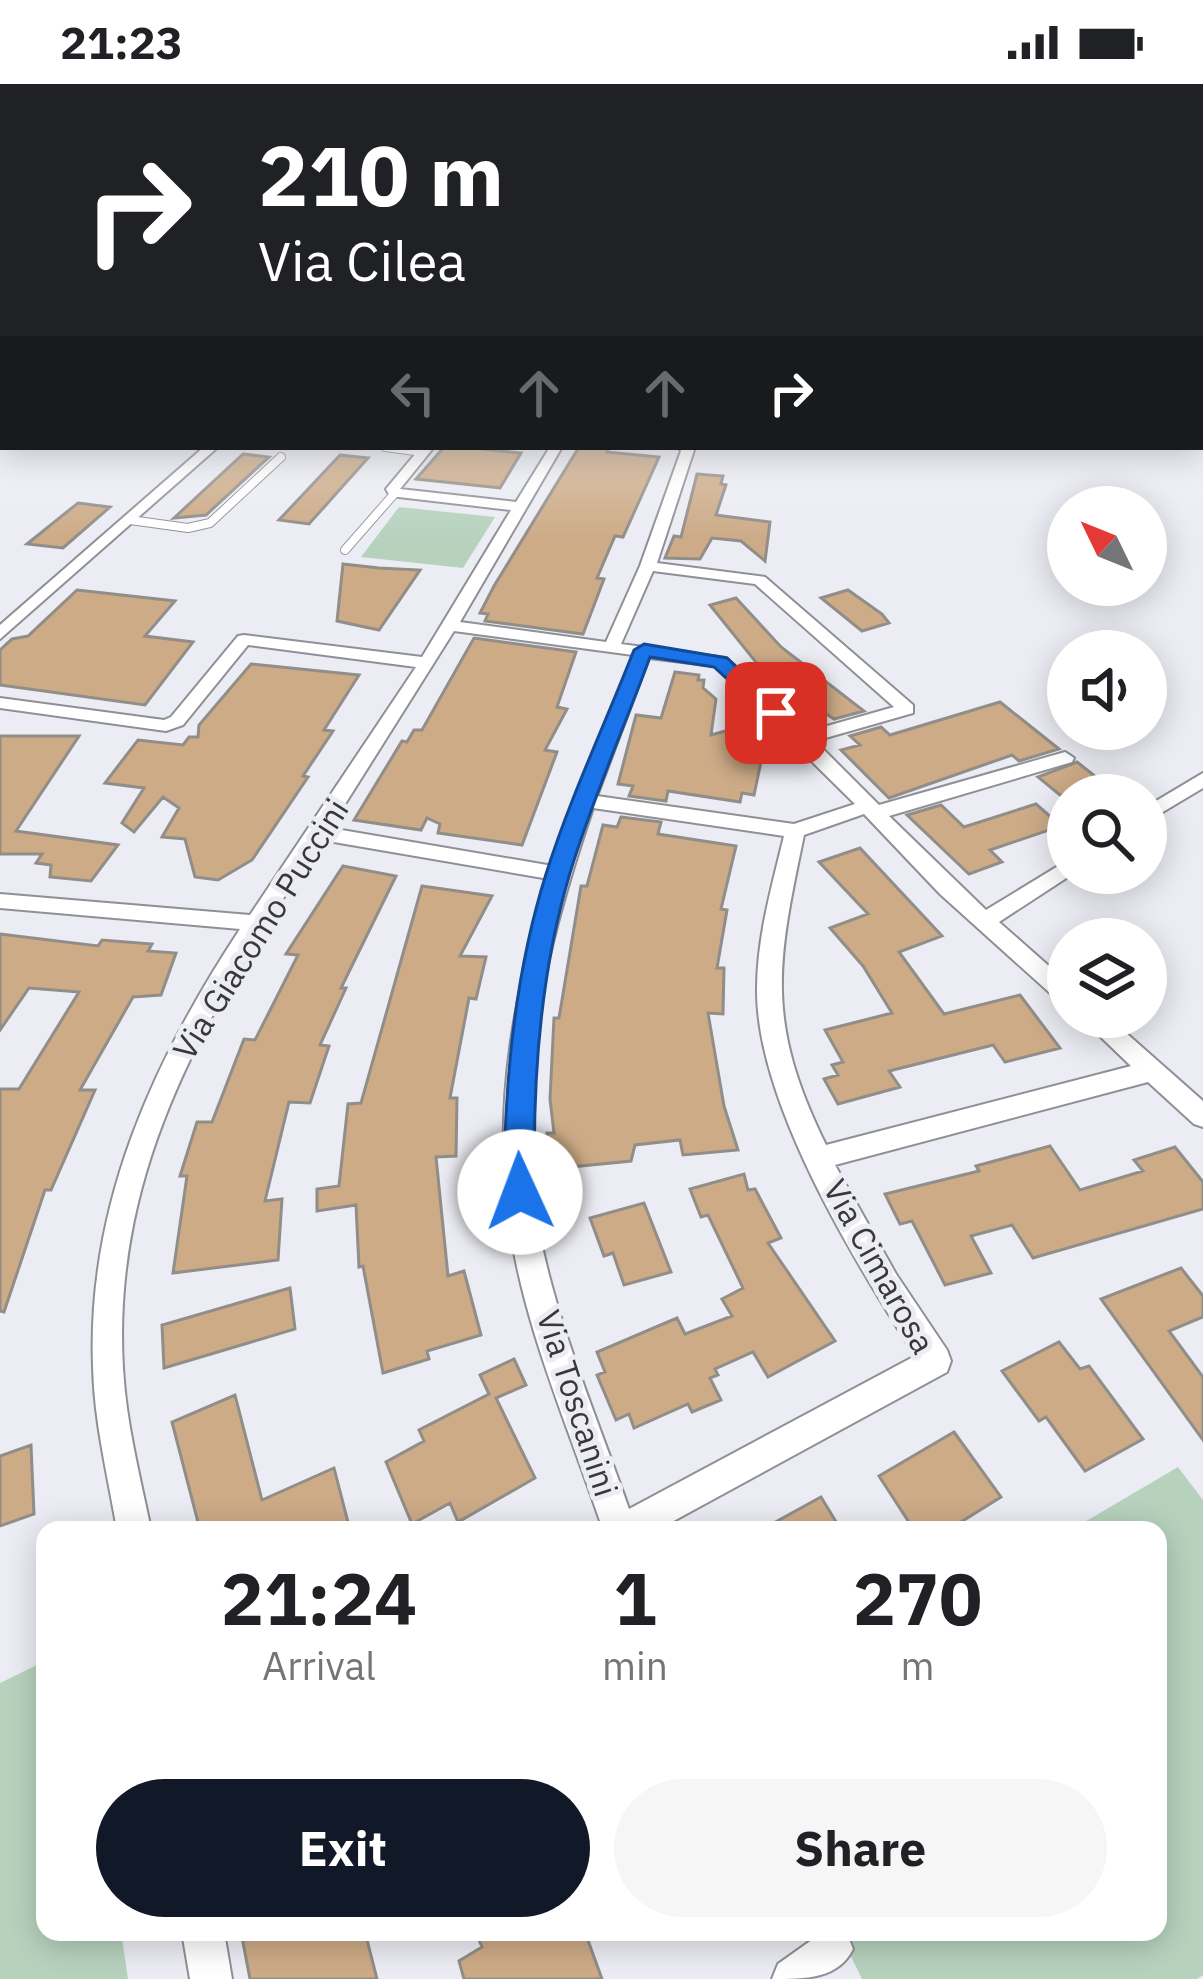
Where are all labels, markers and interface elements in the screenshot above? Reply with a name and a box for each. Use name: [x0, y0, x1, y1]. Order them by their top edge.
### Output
text: 21:23: [60, 13, 183, 71]
text: 210 m: [258, 120, 504, 229]
icon: right: [60, 132, 216, 288]
text: Via Cilea: [258, 226, 466, 296]
icon: left: [380, 360, 446, 426]
icon: ahead: [506, 360, 572, 426]
icon: ahead: [632, 360, 698, 426]
icon: right: [758, 360, 824, 426]
north arrow: [1047, 486, 1167, 606]
map controls: [1047, 486, 1167, 1038]
button: sound: [1047, 630, 1167, 750]
pin: [725, 662, 827, 764]
icon: arrive: [743, 680, 809, 746]
button: search: [1047, 774, 1167, 894]
street label: Via Giacomo Puccini: [162, 791, 358, 1067]
button: layers: [1047, 918, 1167, 1038]
position arrow: [457, 1129, 583, 1255]
street label: Via Cimarosa: [814, 1171, 946, 1361]
street label: Via Toscanini: [528, 1304, 628, 1502]
text: 21:24: [221, 1551, 417, 1645]
text: 1: [613, 1551, 657, 1645]
text: 270: [853, 1551, 982, 1645]
text: Arrival: [262, 1640, 376, 1691]
text: min: [602, 1640, 668, 1691]
text: m: [900, 1640, 935, 1691]
button: Exit: [96, 1779, 590, 1917]
button: Share: [614, 1779, 1107, 1917]

